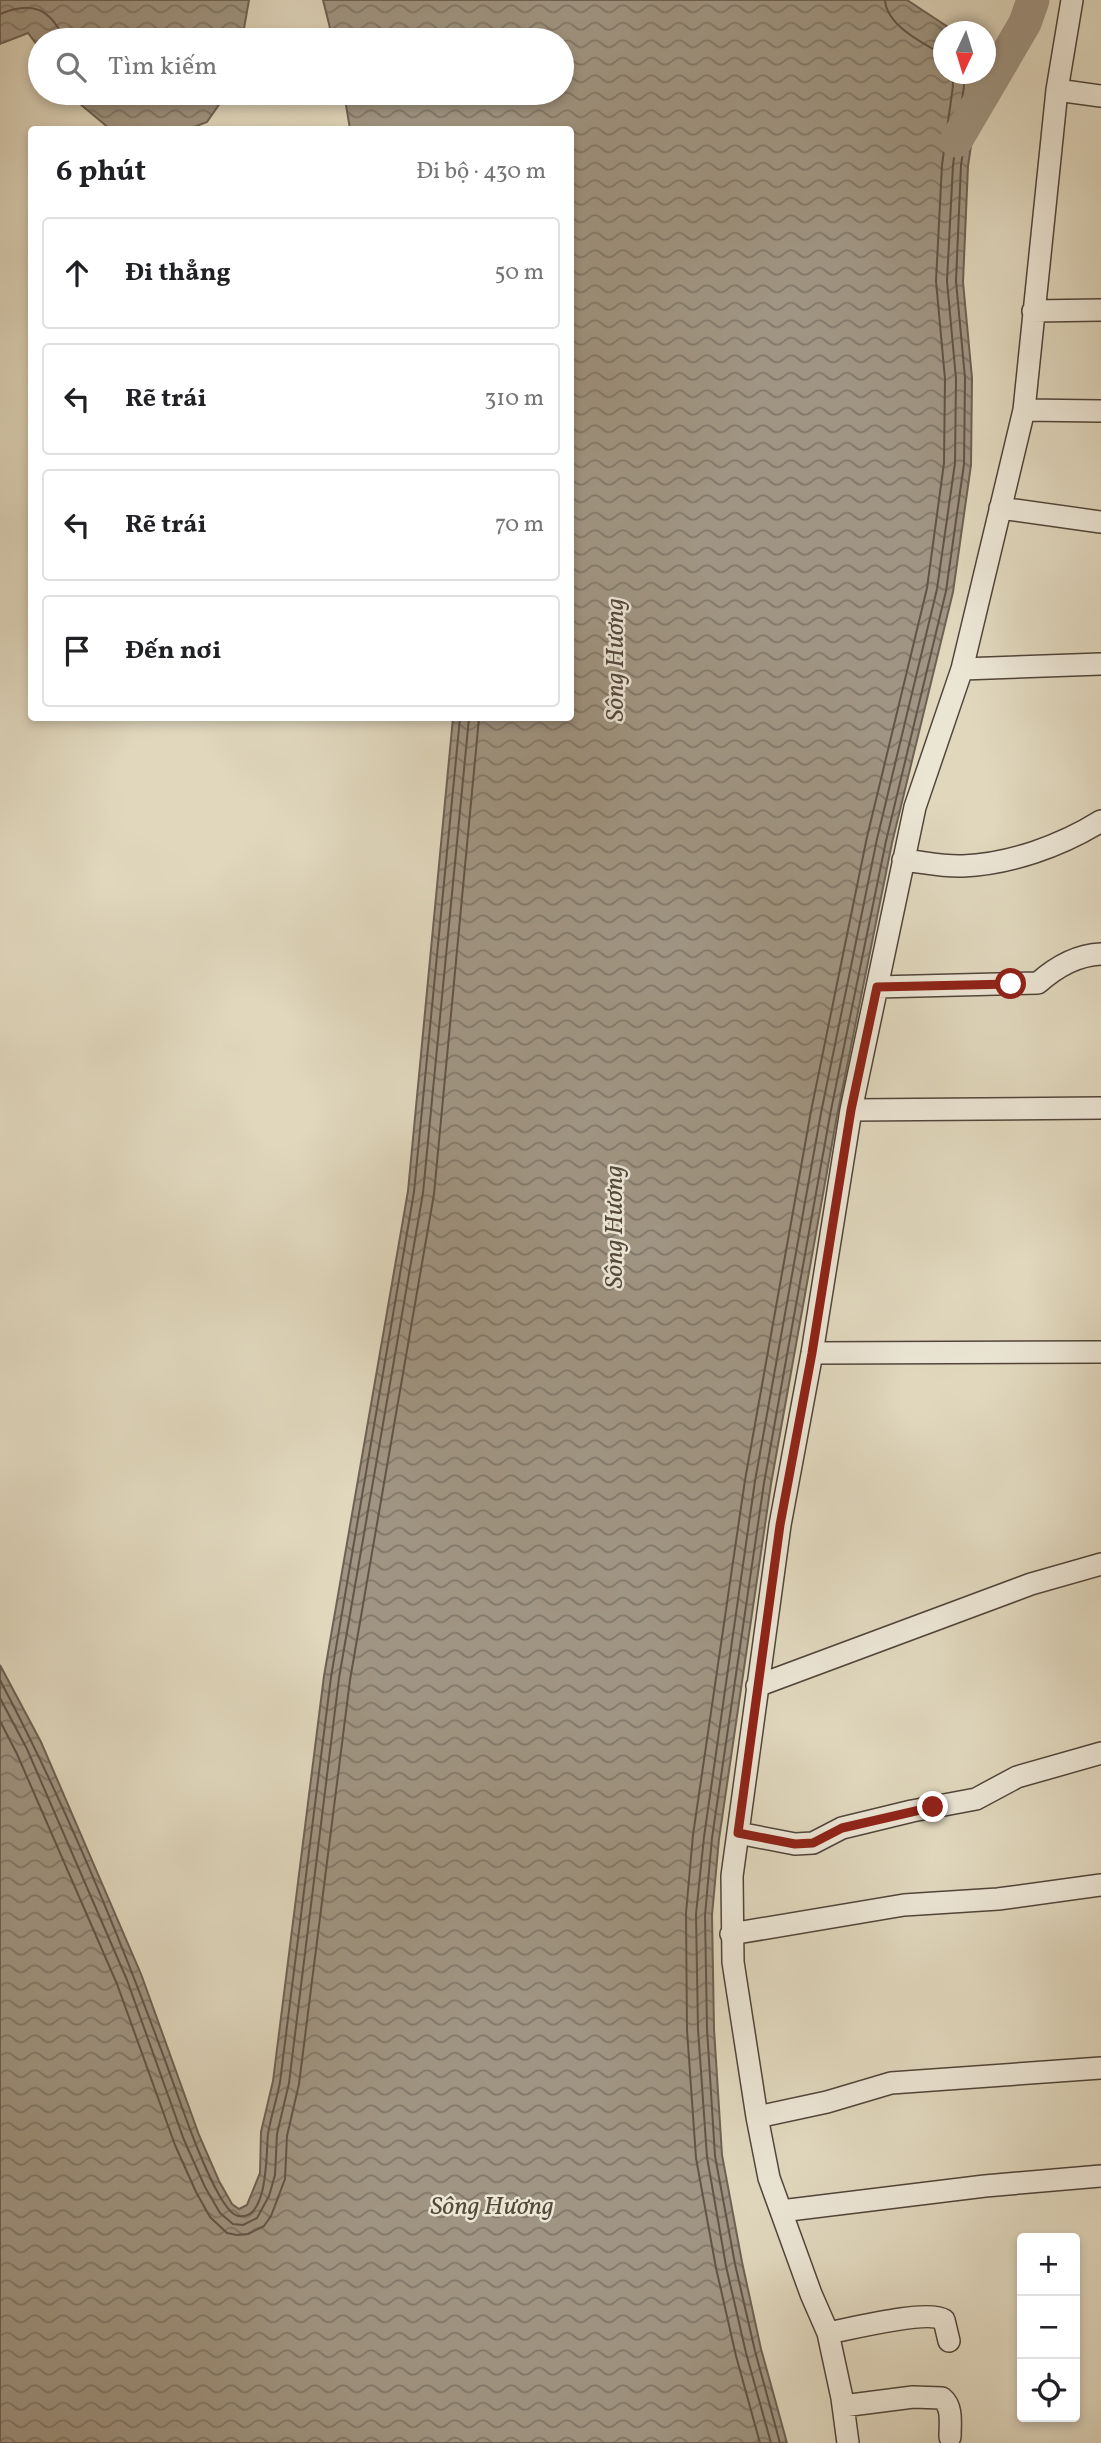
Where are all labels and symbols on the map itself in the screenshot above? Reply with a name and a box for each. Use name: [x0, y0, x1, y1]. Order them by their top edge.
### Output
north arrow: [933, 21, 996, 84]
water label: Sông Hương: [598, 598, 634, 722]
route start: [995, 968, 1026, 999]
water label: Sông Hương: [597, 1165, 633, 1289]
route end: [917, 1791, 948, 1822]
water label: Sông Hương: [430, 2189, 554, 2225]

